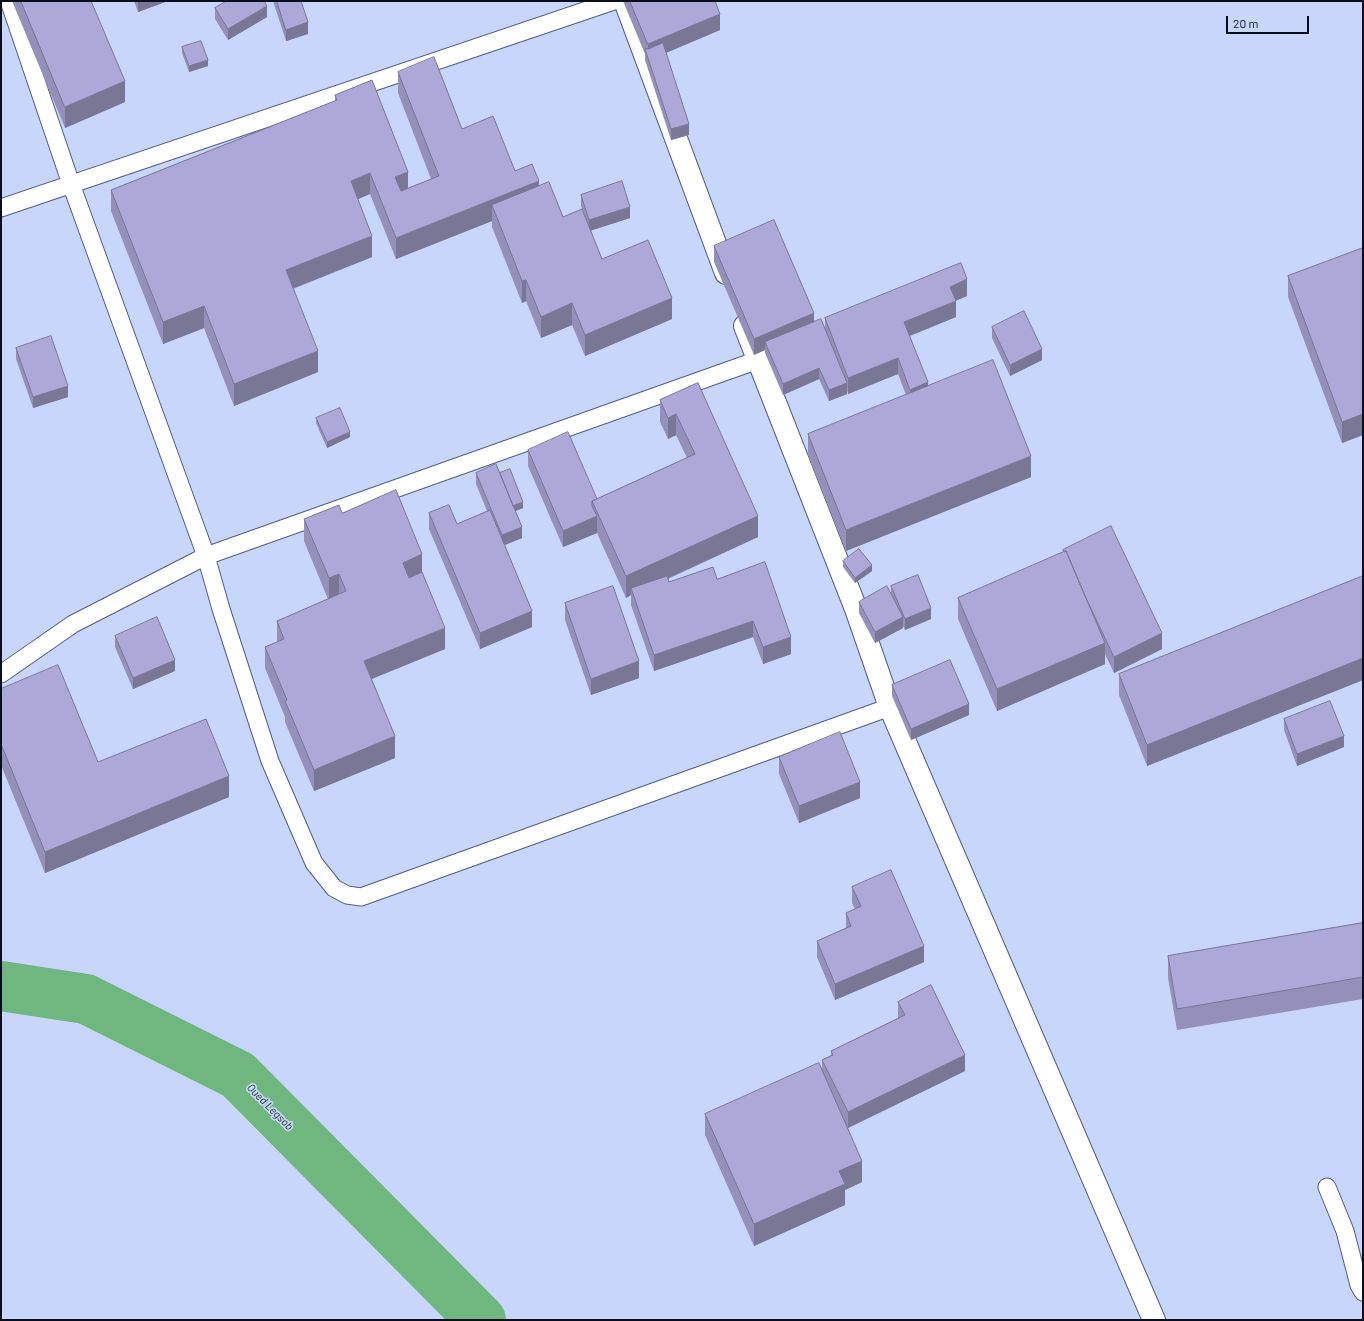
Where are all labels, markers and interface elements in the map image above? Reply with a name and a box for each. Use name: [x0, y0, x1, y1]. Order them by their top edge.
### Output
scale bar: [1228, 8, 1311, 34]
text: 20 m: [1233, 16, 1259, 30]
water label: Oued Legsob: [244, 1081, 296, 1133]

